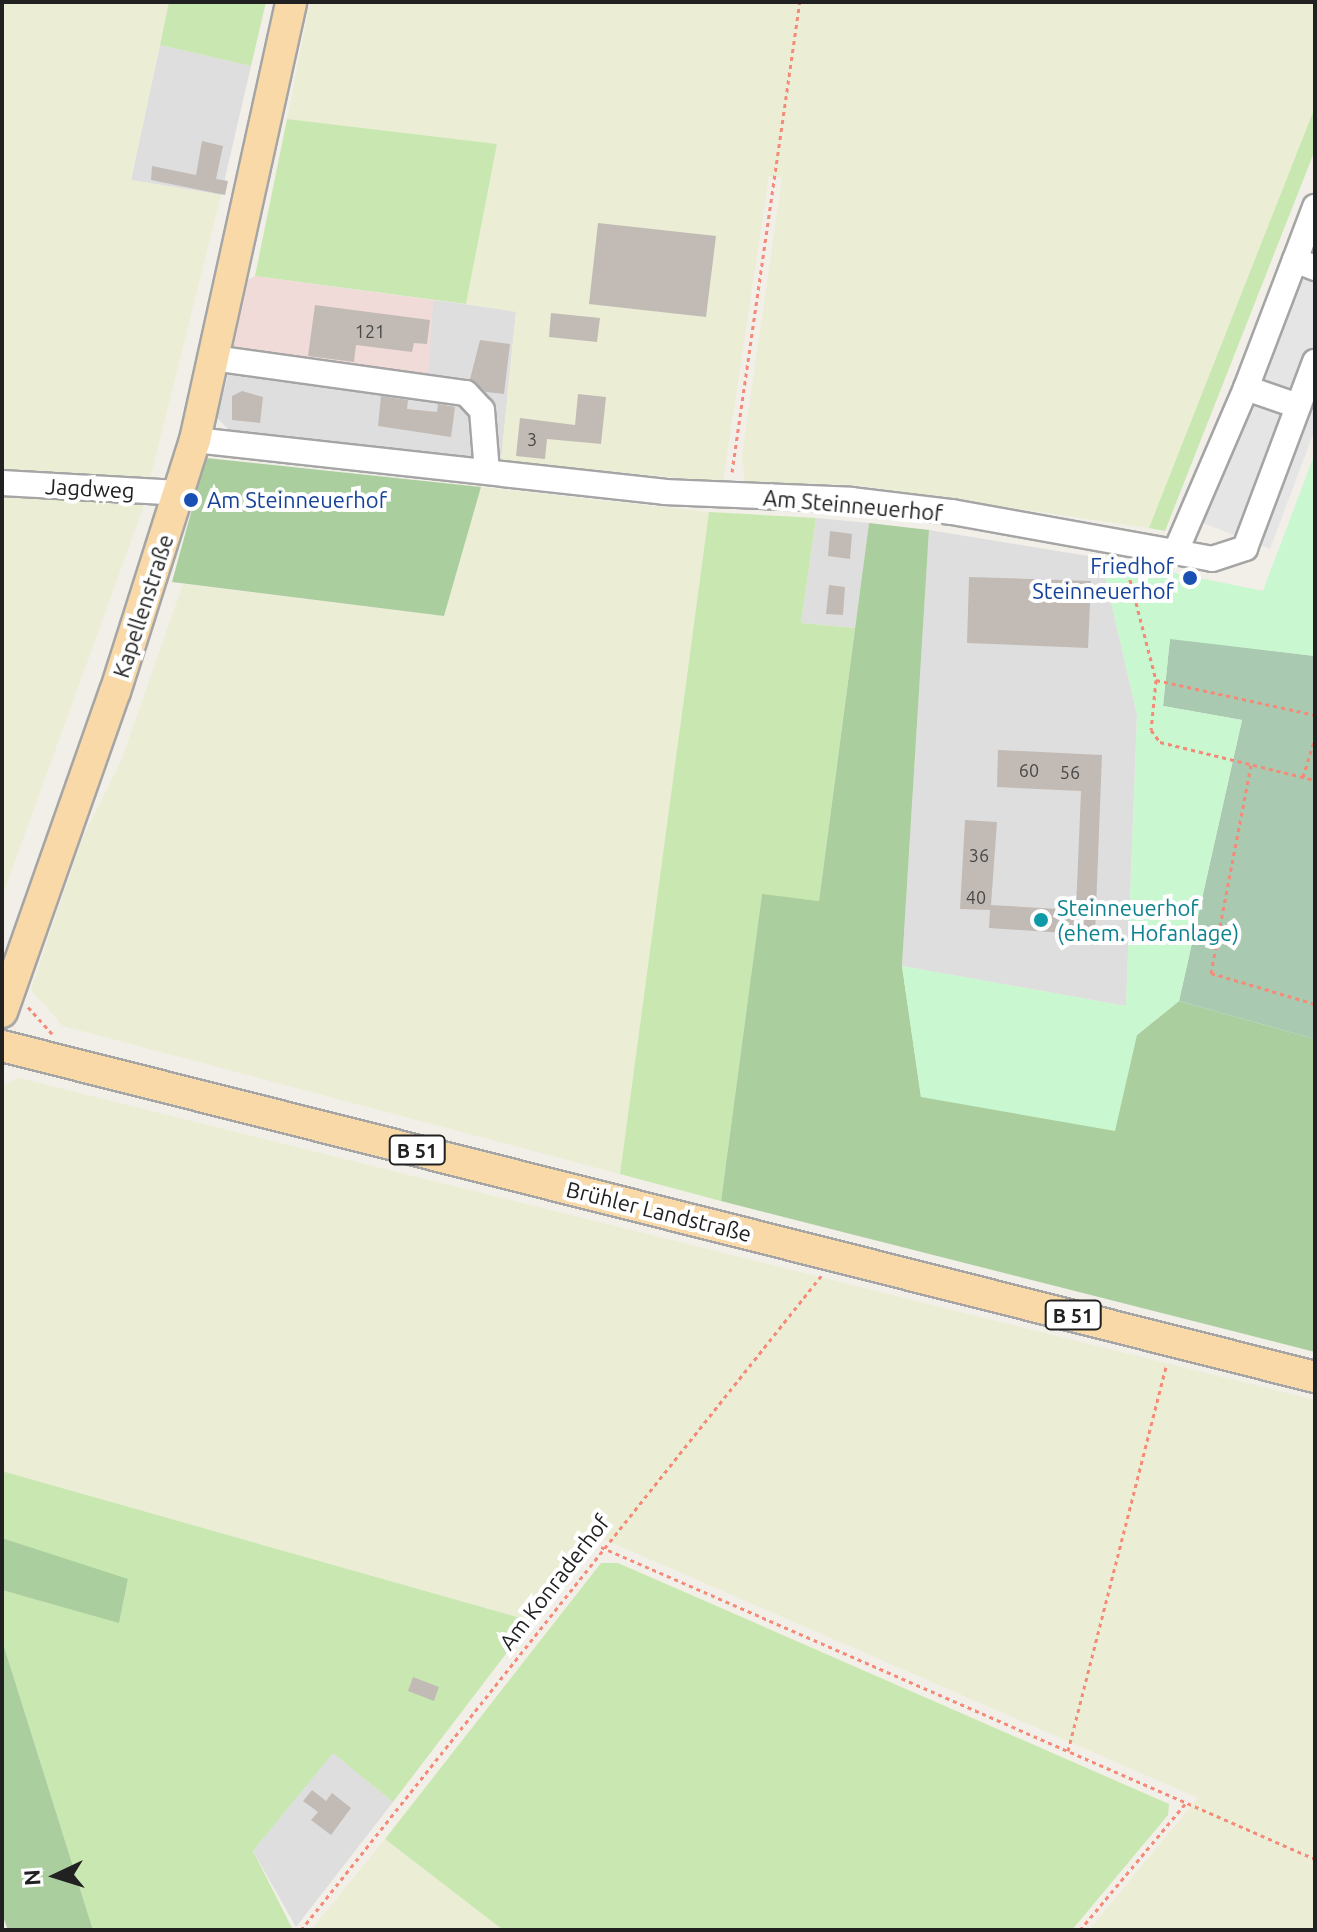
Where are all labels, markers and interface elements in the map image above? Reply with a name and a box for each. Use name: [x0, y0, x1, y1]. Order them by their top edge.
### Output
house number: 121: [355, 320, 385, 342]
house number: 3: [527, 428, 537, 450]
street label: Jagdweg: [45, 472, 135, 504]
street label: Am Steinneuerhof: [762, 484, 944, 526]
place label: Am Steinneuerhof: [207, 487, 387, 513]
marker: Am Steinneuerhof: [182, 491, 200, 509]
street label: Kapellenstraße: [107, 531, 179, 681]
place label: Friedhof Steinneuerhof: [1032, 552, 1174, 604]
marker: Friedhof Steinneuerhof: [1181, 569, 1199, 587]
house number: 60: [1019, 759, 1039, 781]
house number: 56: [1060, 761, 1080, 783]
house number: 36: [969, 844, 989, 866]
house number: 40: [966, 886, 986, 908]
place label: Steinneuerhof (ehem. Hofanlage): [1057, 894, 1239, 946]
marker: Steinneuerhof (ehem. Hofanlage): [1032, 911, 1050, 929]
road number: B 51: [387, 1134, 447, 1166]
street label: Brühler Landstraße: [564, 1175, 754, 1247]
road number: B 51: [1043, 1299, 1103, 1331]
street label: Am Konraderhof: [493, 1509, 615, 1655]
north arrow: [16, 1836, 96, 1916]
text: N: [19, 1869, 45, 1887]

